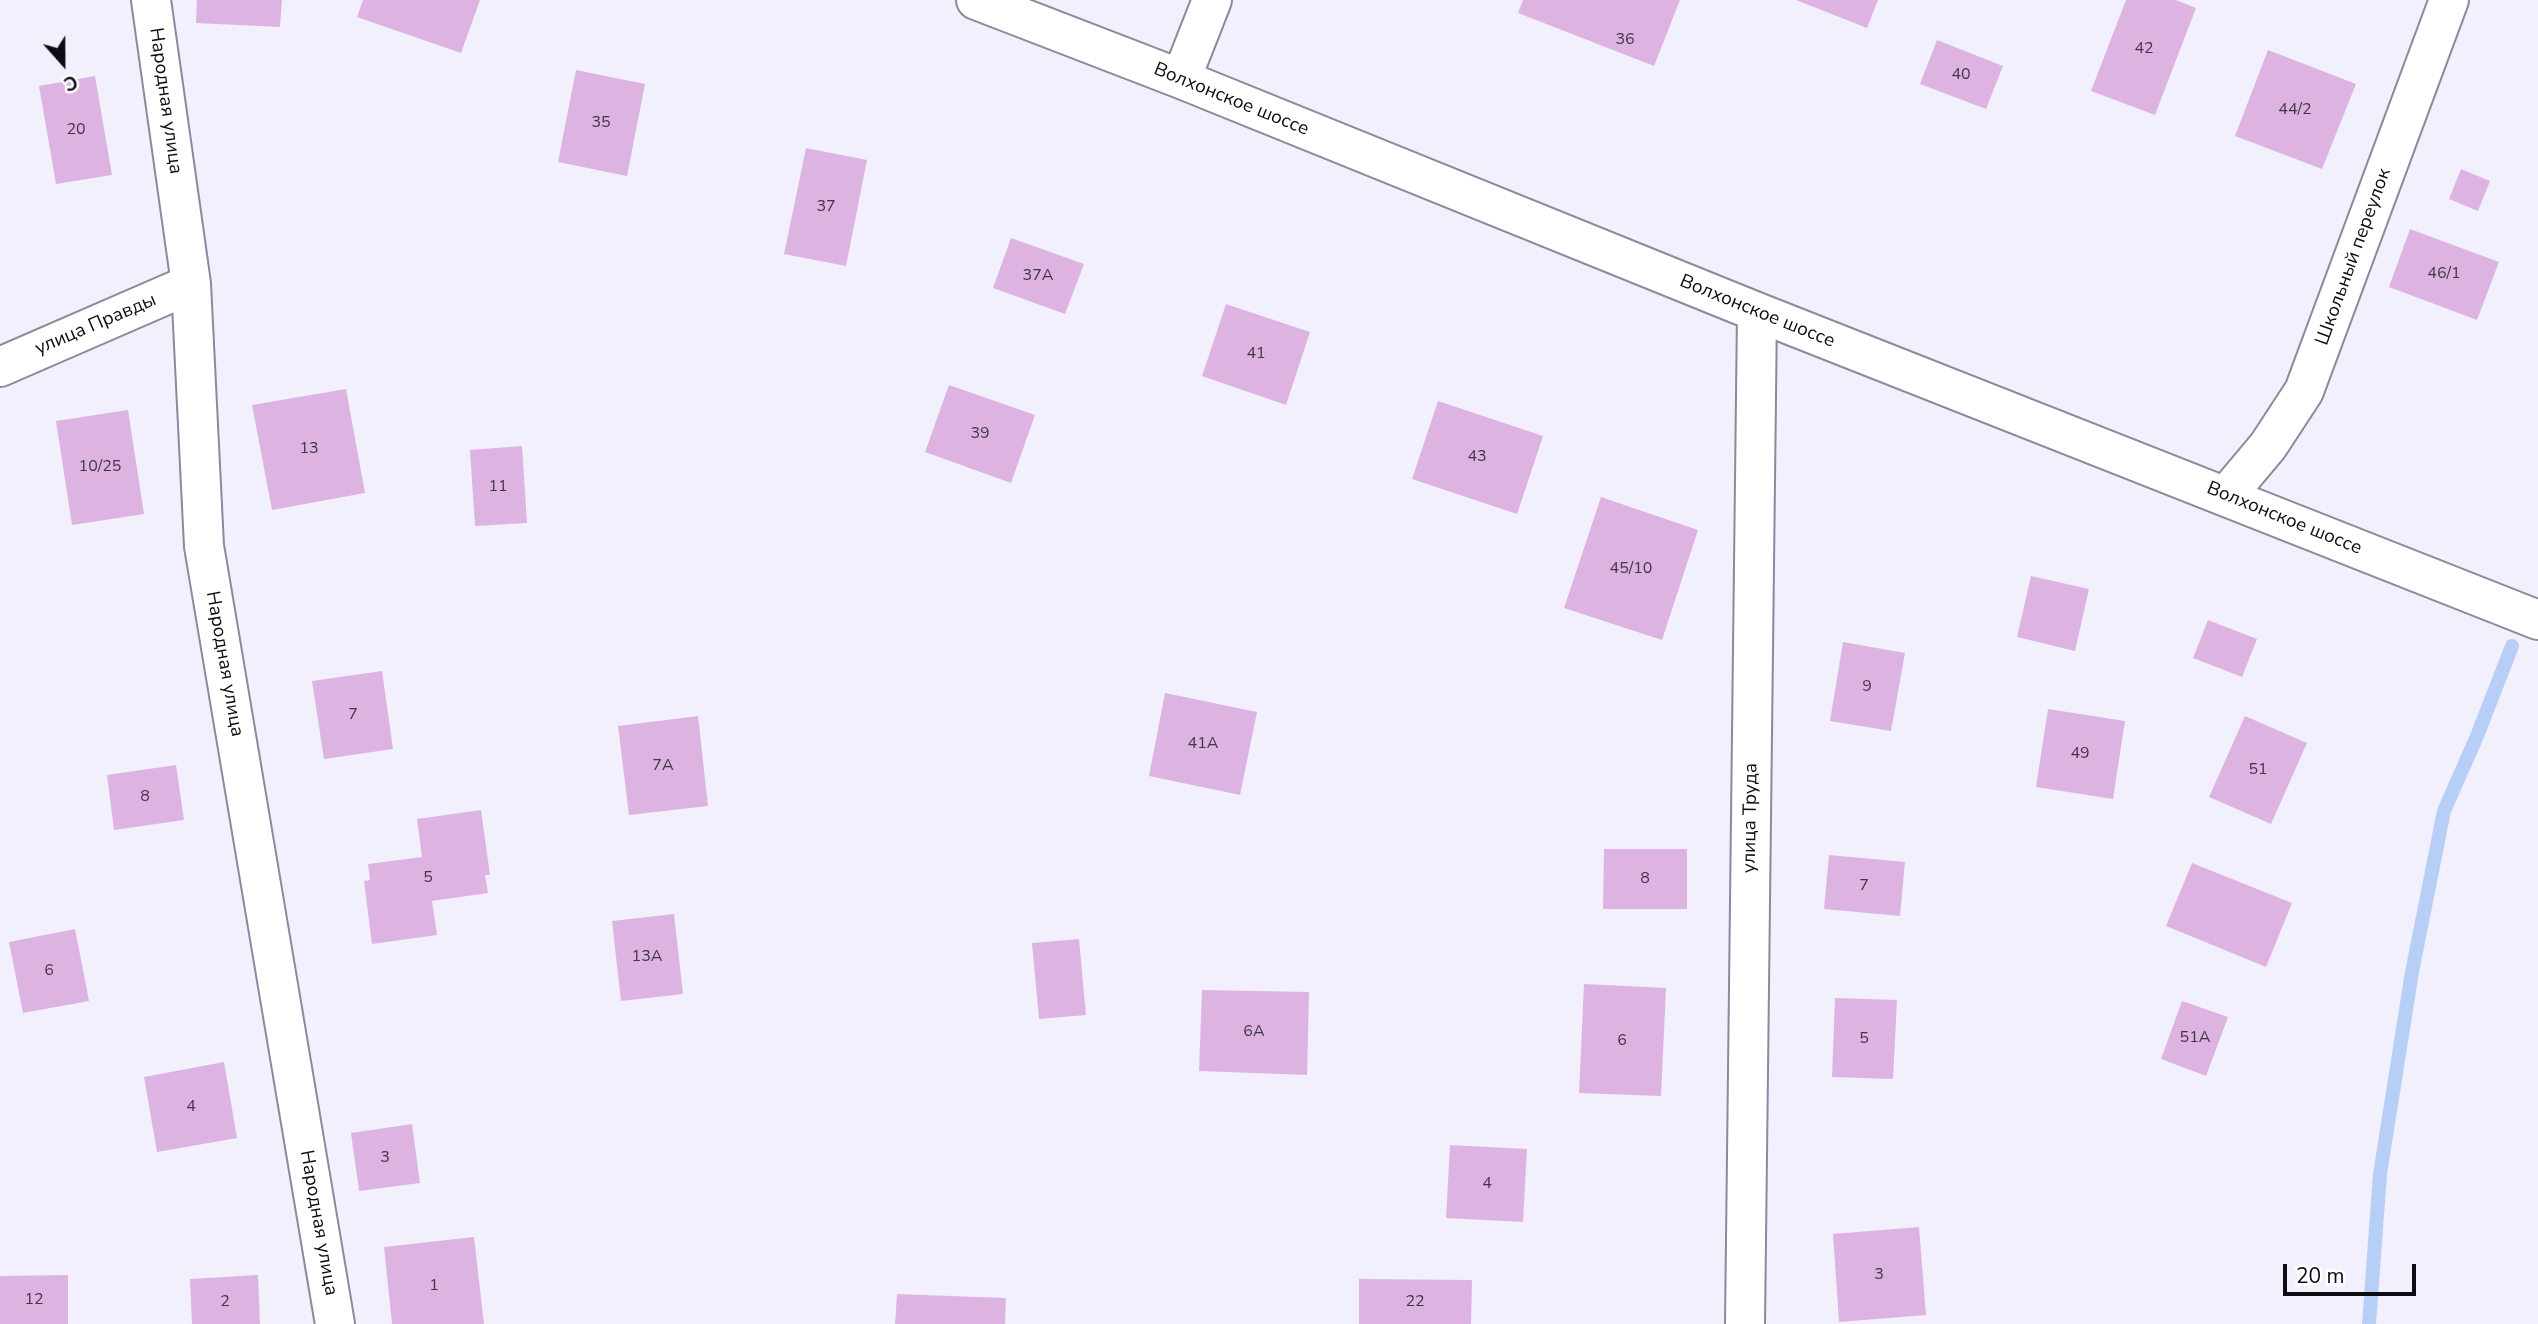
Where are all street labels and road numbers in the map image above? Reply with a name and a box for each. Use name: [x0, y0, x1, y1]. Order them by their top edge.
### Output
street label: Народная улица: [143, 26, 187, 176]
street label: Волхонское шоссе: [1150, 58, 1312, 142]
street label: Школьный переулок: [2311, 165, 2397, 349]
street label: Волхонское шоссе: [1676, 270, 1838, 354]
street label: улица Правды: [32, 289, 160, 361]
street label: Волхонское шоссе: [2203, 477, 2365, 561]
street label: Народная улица: [200, 589, 248, 739]
street label: улица Труда: [1739, 763, 1763, 873]
street label: Народная улица: [294, 1148, 342, 1298]

